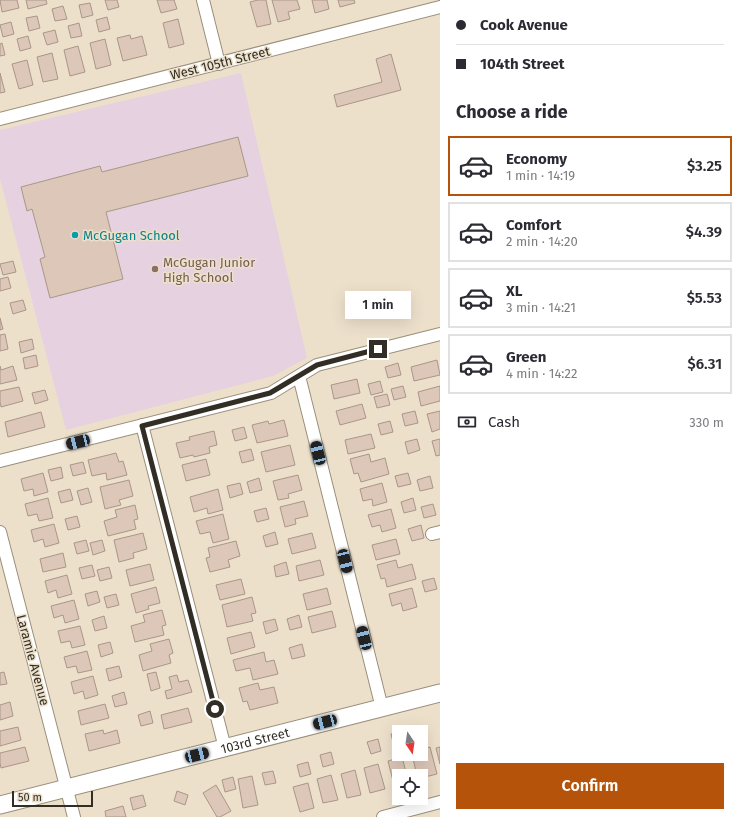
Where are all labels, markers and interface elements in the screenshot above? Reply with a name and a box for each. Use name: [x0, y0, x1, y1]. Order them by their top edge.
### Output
text: Cook Avenue: [480, 16, 568, 34]
street label: West 105th Street: [169, 43, 272, 83]
text: 104th Street: [480, 55, 565, 73]
text: Choose a ride: [456, 101, 568, 123]
icon: car: [458, 148, 494, 184]
text: Economy: [506, 150, 567, 168]
text: $3.25: [687, 157, 722, 175]
text: 1 min · 14:19: [506, 168, 575, 183]
icon: car: [458, 214, 494, 250]
text: Comfort: [506, 216, 562, 234]
text: $4.39: [686, 223, 722, 241]
place label: McGugan School: [83, 228, 180, 243]
marker: McGugan School: [70, 230, 80, 240]
text: 2 min · 14:20: [506, 234, 578, 249]
place label: McGugan Junior High School: [163, 255, 255, 285]
marker: McGugan Junior High School: [150, 264, 160, 274]
icon: car: [458, 280, 494, 316]
text: XL: [506, 282, 522, 300]
text: $5.53: [687, 289, 722, 307]
callout: 1 min: [345, 291, 411, 319]
text: 1 min: [362, 297, 394, 312]
text: 3 min · 14:21: [506, 300, 576, 315]
route end: [369, 340, 387, 358]
icon: car: [458, 346, 494, 382]
text: Green: [506, 348, 546, 366]
text: $6.31: [687, 355, 722, 373]
text: 4 min · 14:22: [506, 366, 577, 381]
icon: cash: [456, 411, 478, 433]
text: Cash: [488, 413, 520, 431]
text: 330 m: [689, 415, 724, 430]
car: [65, 433, 91, 451]
car: [309, 440, 327, 466]
car: [336, 548, 354, 574]
street label: Laramie Avenue: [14, 613, 52, 707]
car: [355, 625, 373, 651]
route start: [206, 700, 224, 718]
car: [312, 713, 338, 731]
street label: 103rd Street: [219, 724, 291, 756]
north arrow: [392, 725, 428, 761]
map controls: [392, 725, 428, 805]
car: [184, 746, 210, 764]
button: Confirm: [456, 763, 724, 809]
button: locate: [392, 769, 428, 805]
scale bar: [12, 789, 93, 808]
text: 50 m: [18, 791, 42, 804]

